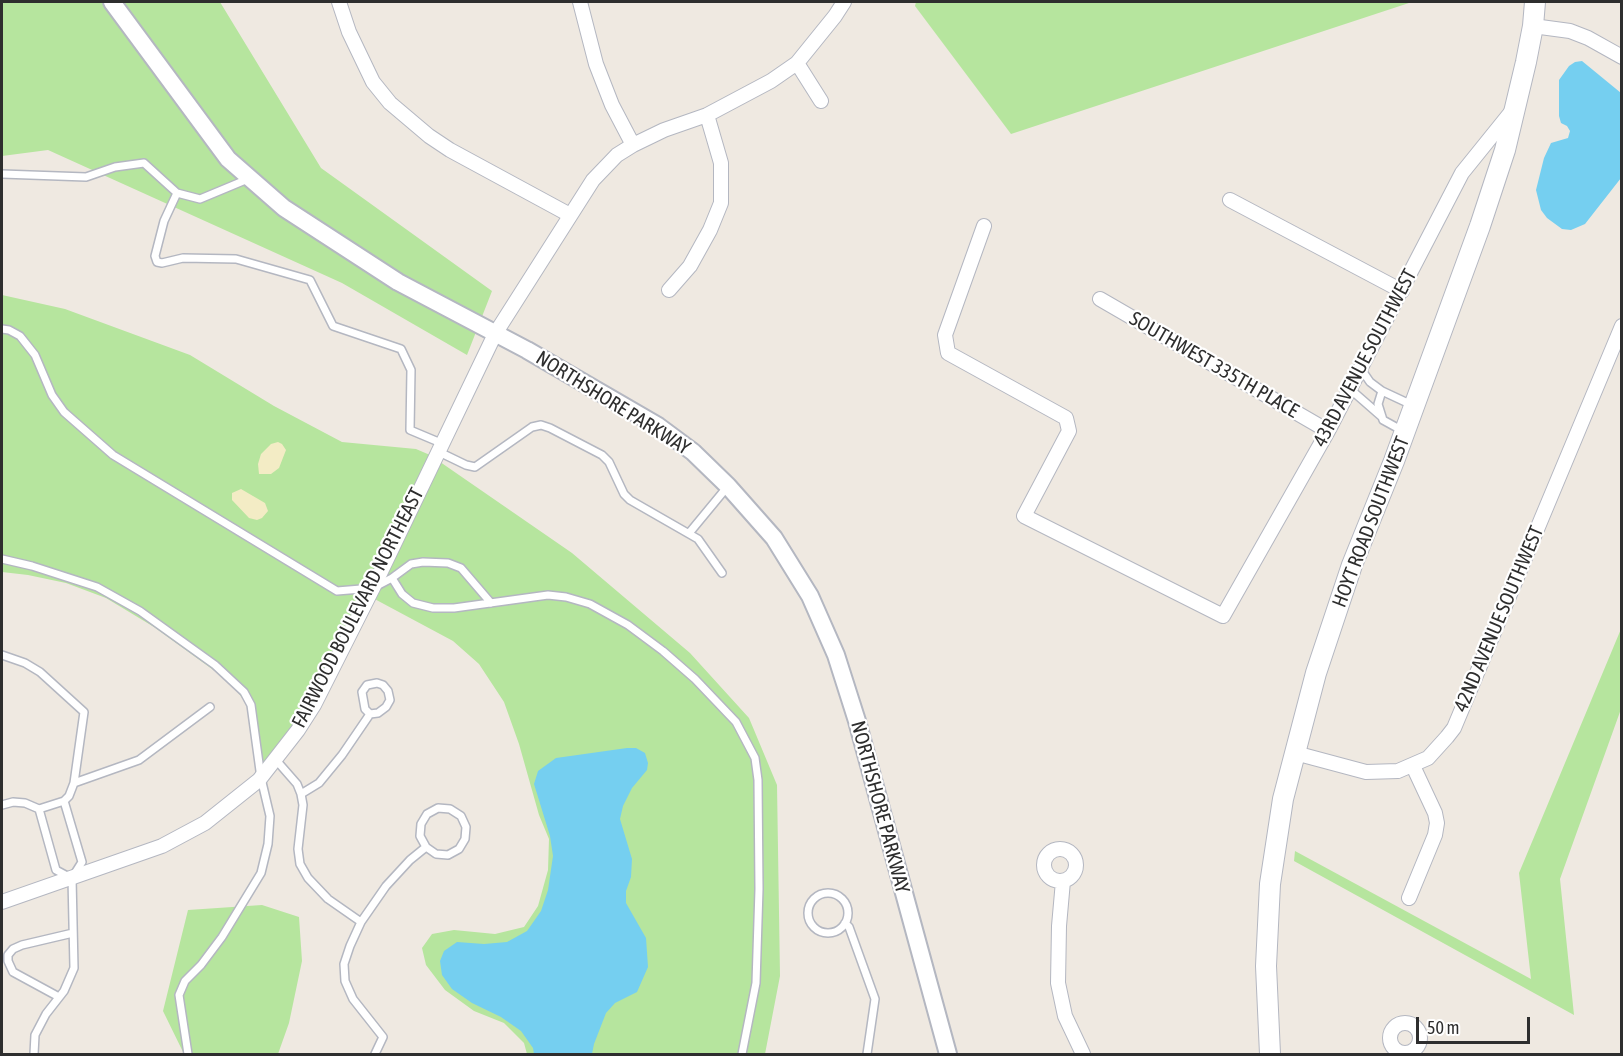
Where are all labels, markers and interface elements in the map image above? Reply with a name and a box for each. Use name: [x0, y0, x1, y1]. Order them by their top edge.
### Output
street label: 43RD AVENUE SOUTHWEST: [1308, 265, 1422, 451]
street label: SOUTHWEST 335TH PLACE: [1125, 307, 1303, 423]
street label: NORTHSHORE PARKWAY: [531, 346, 695, 460]
street label: HOYT ROAD SOUTHWEST: [1327, 433, 1415, 611]
street label: FAIRWOOD BOULEVARD NORTHEAST: [287, 484, 429, 732]
street label: 42ND AVENUE SOUTHWEST: [1449, 522, 1549, 716]
street label: NORTHSHORE PARKWAY: [845, 718, 915, 896]
scale bar: [1419, 1005, 1533, 1043]
text: 50 m: [1427, 1017, 1459, 1038]

